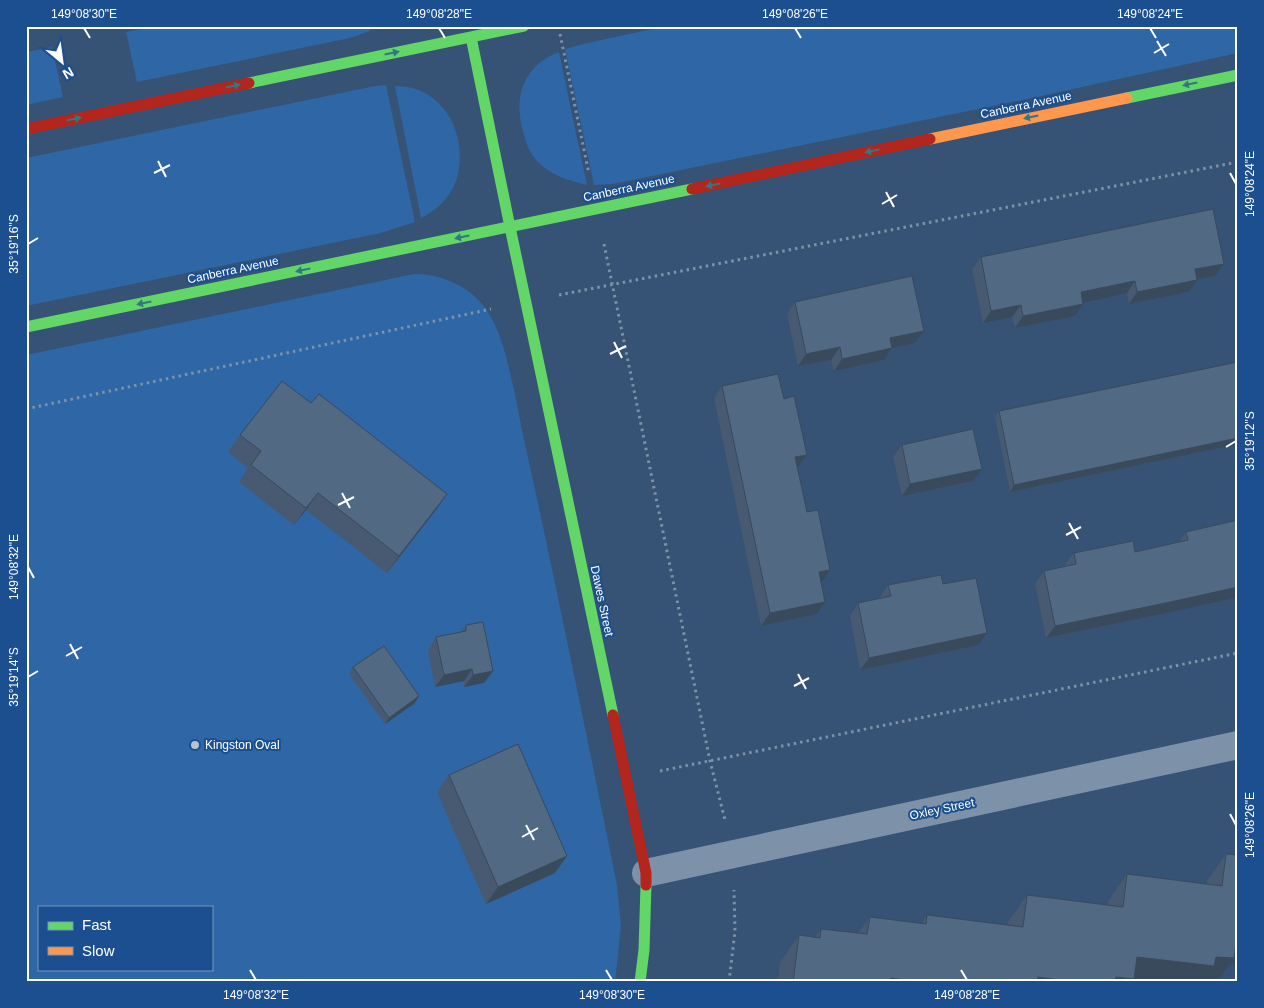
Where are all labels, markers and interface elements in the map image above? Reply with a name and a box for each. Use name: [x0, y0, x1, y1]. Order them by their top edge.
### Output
text: 149°08'30"E: [51, 7, 117, 21]
text: 149°08'28"E: [406, 7, 472, 21]
text: 149°08'26"E: [762, 7, 828, 21]
text: 149°08'24"E: [1117, 7, 1183, 21]
north arrow: [38, 38, 88, 88]
one-way arrow: [385, 49, 400, 57]
text: N: [60, 64, 77, 83]
one-way arrow: [1182, 81, 1198, 89]
one-way arrow: [225, 82, 241, 90]
street label: Canberra Avenue: [979, 88, 1073, 122]
one-way arrow: [1022, 114, 1038, 122]
one-way arrow: [66, 115, 82, 123]
one-way arrow: [864, 148, 880, 156]
text: 149°08'24"E: [1243, 151, 1257, 217]
street label: Canberra Avenue: [582, 171, 676, 205]
one-way arrow: [705, 181, 721, 189]
text: 35°19'16"S: [7, 214, 21, 274]
one-way arrow: [454, 233, 470, 241]
street label: Canberra Avenue: [186, 253, 280, 287]
one-way arrow: [295, 266, 311, 274]
one-way arrow: [136, 299, 152, 307]
text: 35°19'12"S: [1243, 411, 1257, 471]
text: 149°08'32"E: [7, 534, 21, 600]
street label: Dawes Street: [588, 564, 616, 638]
text: 35°19'14"S: [7, 647, 21, 707]
place label: Kingston Oval: [205, 738, 280, 752]
marker: Kingston Oval: [189, 739, 201, 751]
text: 149°08'26"E: [1243, 792, 1257, 858]
street label: Oxley Street: [908, 795, 976, 823]
legend: [38, 906, 212, 970]
text: Fast: [82, 916, 112, 933]
text: Slow: [82, 942, 115, 959]
text: 149°08'32"E: [223, 988, 289, 1002]
text: 149°08'30"E: [579, 988, 645, 1002]
text: 149°08'28"E: [934, 988, 1000, 1002]

